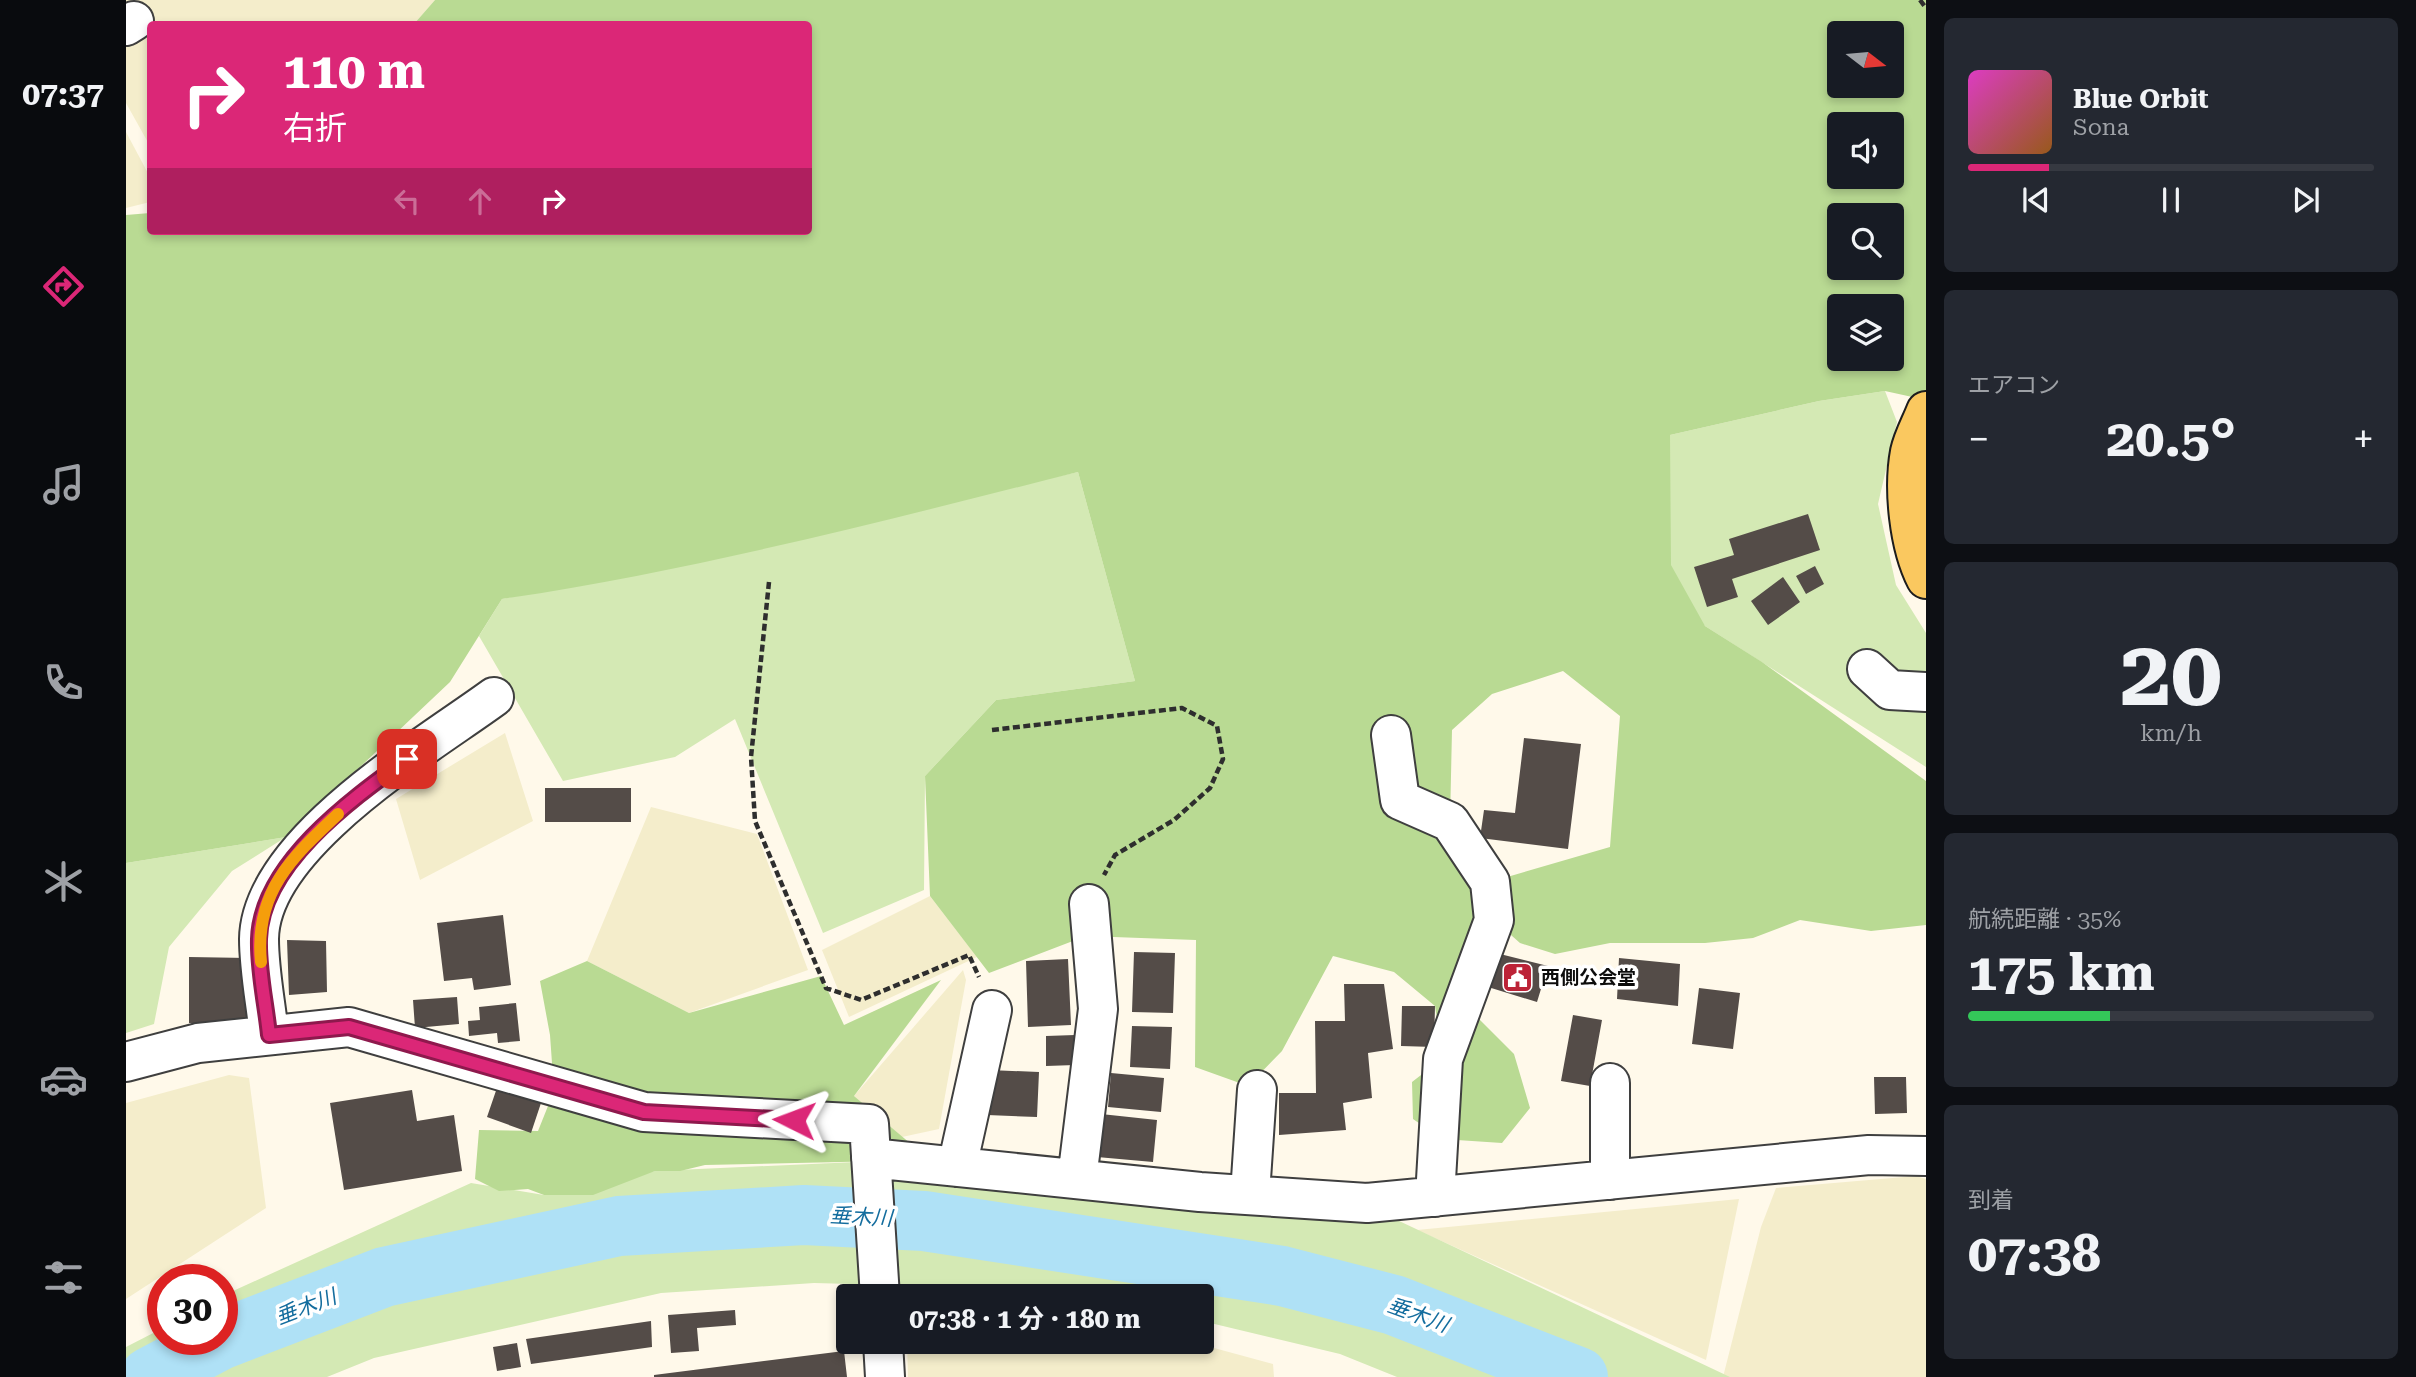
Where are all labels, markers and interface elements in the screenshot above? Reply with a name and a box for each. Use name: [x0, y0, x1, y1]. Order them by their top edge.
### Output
north arrow: [1827, 21, 1904, 98]
map controls: [1827, 21, 1904, 371]
text: 110 m: [283, 43, 425, 100]
icon: right: [168, 49, 259, 140]
text: 07:37: [22, 75, 104, 113]
text: Blue Orbit: [2073, 84, 2209, 114]
text: 右折: [283, 109, 347, 147]
button: sound: [1827, 112, 1904, 189]
text: Sona: [2073, 114, 2129, 141]
icon: previous: [2017, 181, 2055, 219]
icon: pause: [2152, 181, 2190, 219]
icon: next: [2287, 181, 2325, 219]
icon: left: [388, 182, 426, 220]
icon: ahead: [461, 182, 499, 220]
icon: right: [534, 182, 572, 220]
button: search: [1827, 203, 1904, 280]
icon: directions: [39, 262, 88, 311]
button: layers: [1827, 294, 1904, 371]
text: エアコン: [1968, 372, 2060, 399]
text: 20.5°: [2106, 408, 2236, 469]
text: −: [1968, 417, 1989, 461]
text: +: [2353, 417, 2374, 461]
icon: music: [39, 460, 88, 509]
text: 20: [2120, 621, 2222, 727]
icon: phone: [39, 658, 88, 707]
text: km/h: [2140, 720, 2202, 747]
pin: [377, 729, 437, 789]
icon: arrive: [388, 740, 426, 778]
icon: climate: [39, 857, 88, 906]
text: 航続距離 · 35%: [1968, 906, 2121, 933]
text: 175 km: [1968, 942, 2155, 1003]
public building icon: 西側公会堂: [1501, 960, 1535, 994]
place label: 西側公会堂: [1541, 966, 1636, 989]
icon: car: [39, 1055, 88, 1104]
position arrow: [757, 1083, 831, 1157]
text: 到着: [1968, 1187, 2014, 1214]
water label: 垂木川: [829, 1203, 895, 1231]
text: 07:38: [1968, 1223, 2101, 1284]
icon: filters: [39, 1253, 88, 1302]
speed limit sign: 30: [147, 1264, 238, 1355]
water label: 垂木川: [272, 1284, 342, 1329]
water label: 垂木川: [1384, 1293, 1454, 1338]
text: 07:38 · 1 分 · 180 m: [909, 1304, 1141, 1334]

